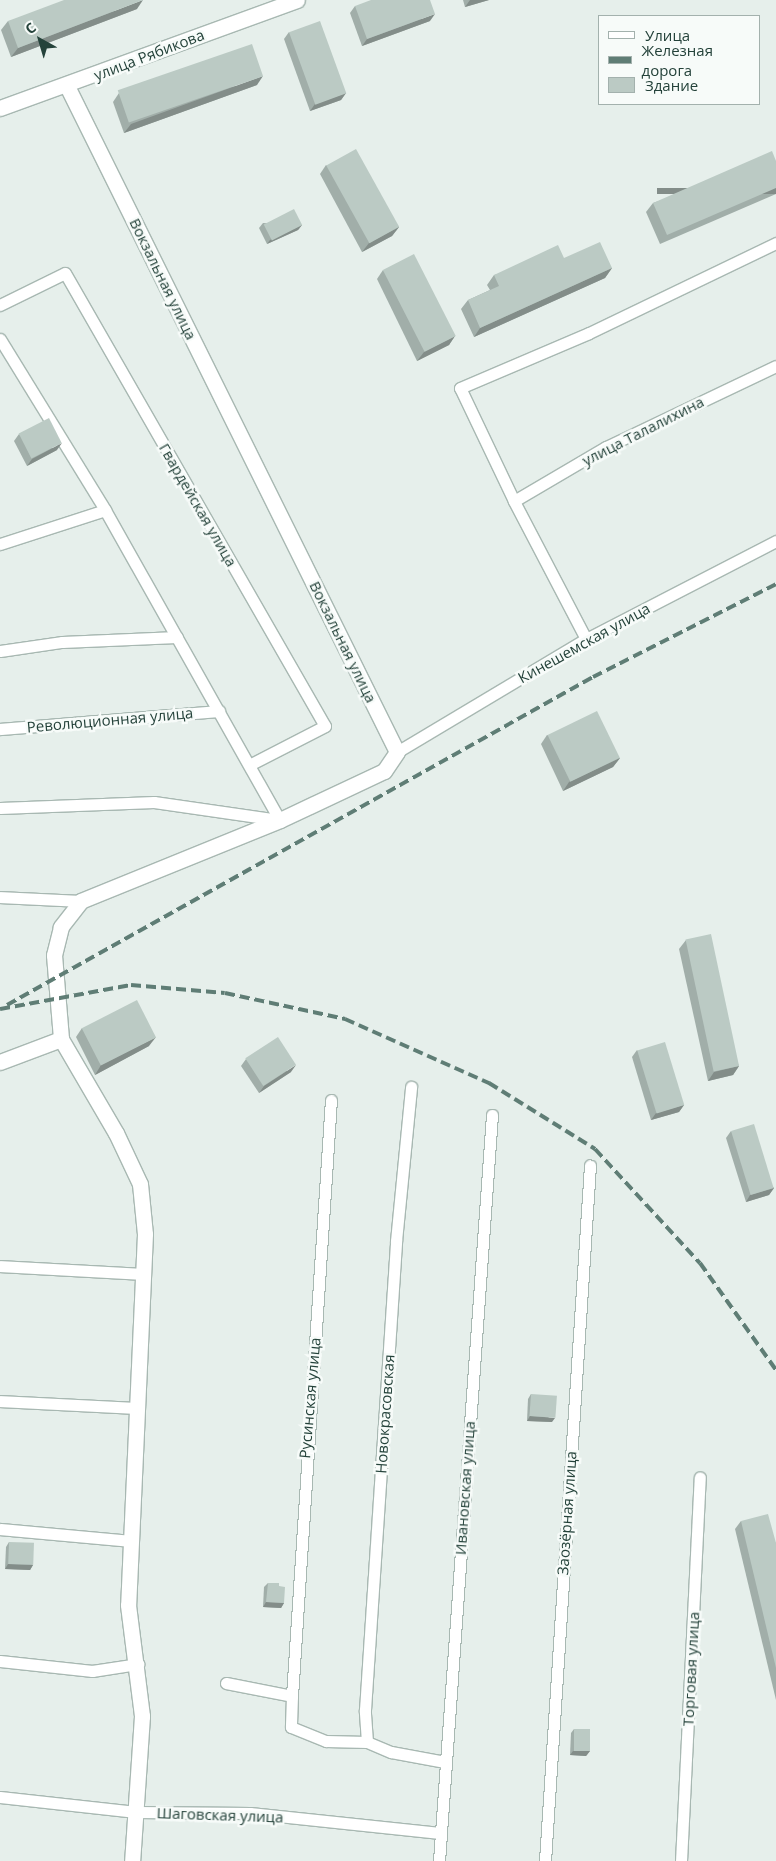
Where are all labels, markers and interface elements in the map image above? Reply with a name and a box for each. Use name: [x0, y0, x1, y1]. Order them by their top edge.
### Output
north arrow: [15, 15, 65, 65]
legend: [598, 15, 761, 105]
text: С: [21, 18, 40, 38]
text: Улица: [645, 25, 690, 45]
street label: улица Рябикова: [91, 26, 207, 84]
text: Железная дорога: [642, 40, 713, 80]
text: Здание: [645, 75, 698, 95]
street label: Вокзальная улица: [126, 215, 200, 343]
street label: улица Талалихина: [579, 393, 707, 469]
street label: Гвардейская улица: [155, 440, 241, 570]
street label: Вокзальная улица: [306, 578, 380, 706]
street label: Кинешемская улица: [515, 599, 653, 687]
street label: Революционная улица: [26, 704, 194, 736]
street label: Русинская улица: [296, 1337, 324, 1459]
street label: Новокрасовская: [372, 1354, 398, 1474]
street label: Ивановская улица: [451, 1420, 479, 1556]
street label: Заозёрная улица: [554, 1450, 580, 1576]
street label: Торговая улица: [679, 1611, 703, 1727]
street label: Шаговская улица: [156, 1804, 284, 1826]

